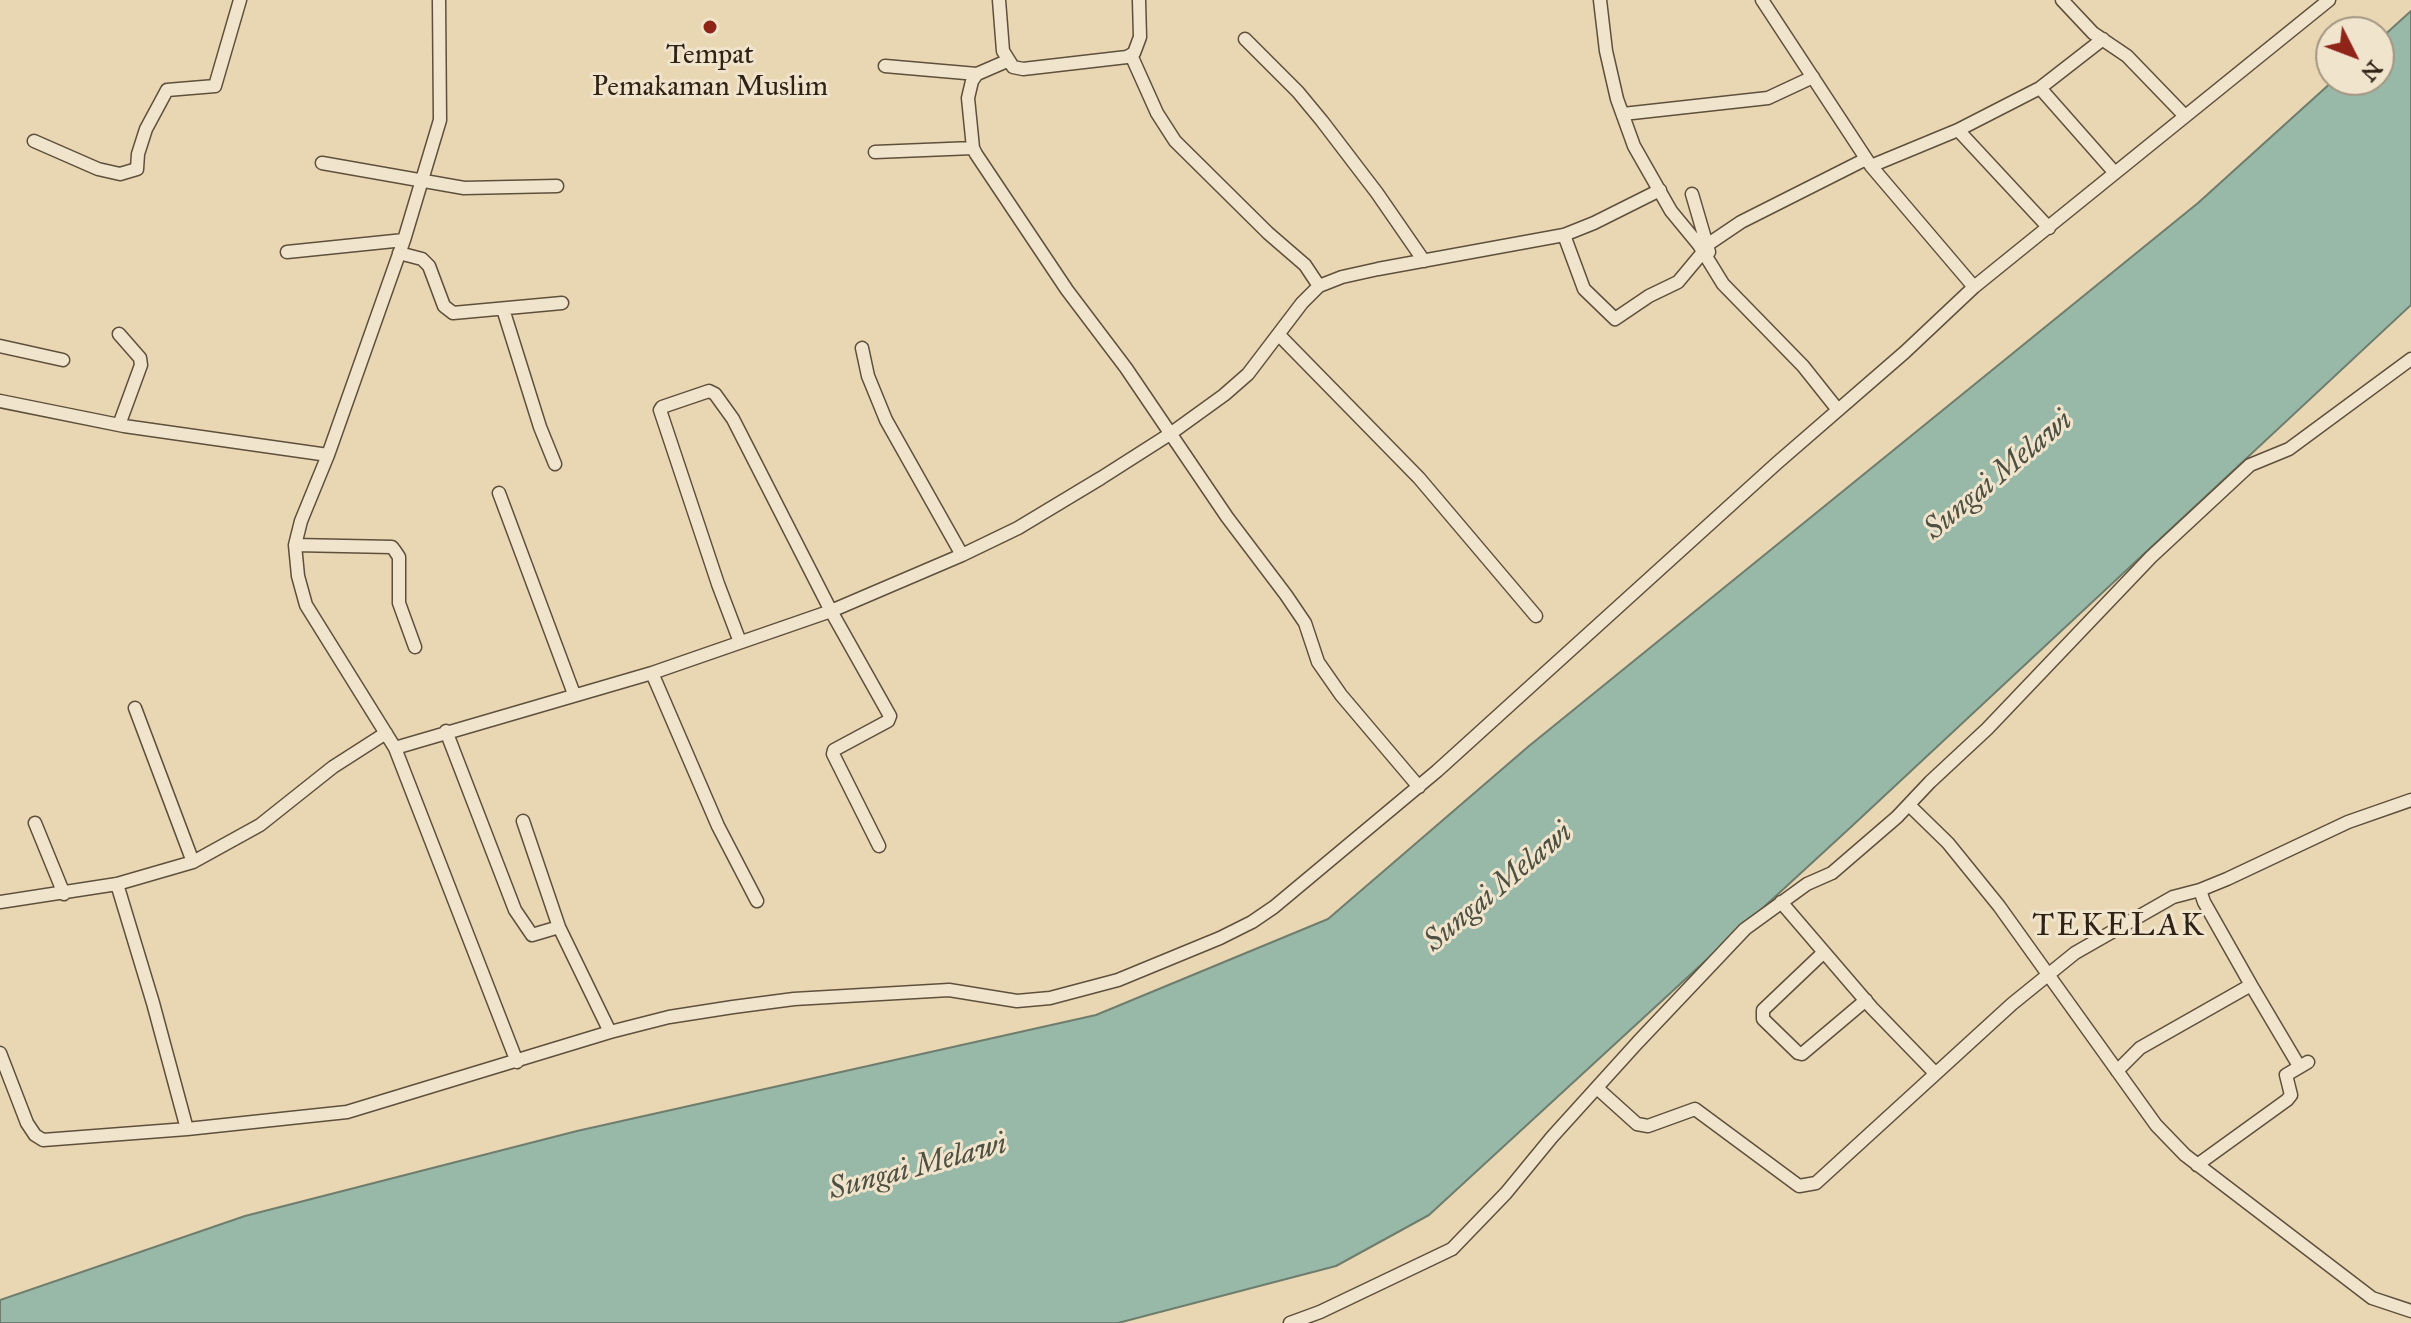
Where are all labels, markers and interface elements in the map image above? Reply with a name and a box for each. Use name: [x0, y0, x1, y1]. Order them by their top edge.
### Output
north arrow: [2315, 16, 2395, 96]
marker: Tempat Pemakaman Muslim: [701, 18, 719, 36]
place label: Tempat Pemakaman Muslim: [592, 39, 828, 105]
text: N: [2355, 55, 2388, 87]
water label: Sungai Melawi: [1918, 404, 2080, 548]
water label: Sungai Melawi: [1418, 816, 1580, 960]
district label: TEKELAK: [2032, 908, 2206, 946]
water label: Sungai Melawi: [825, 1127, 1011, 1209]

